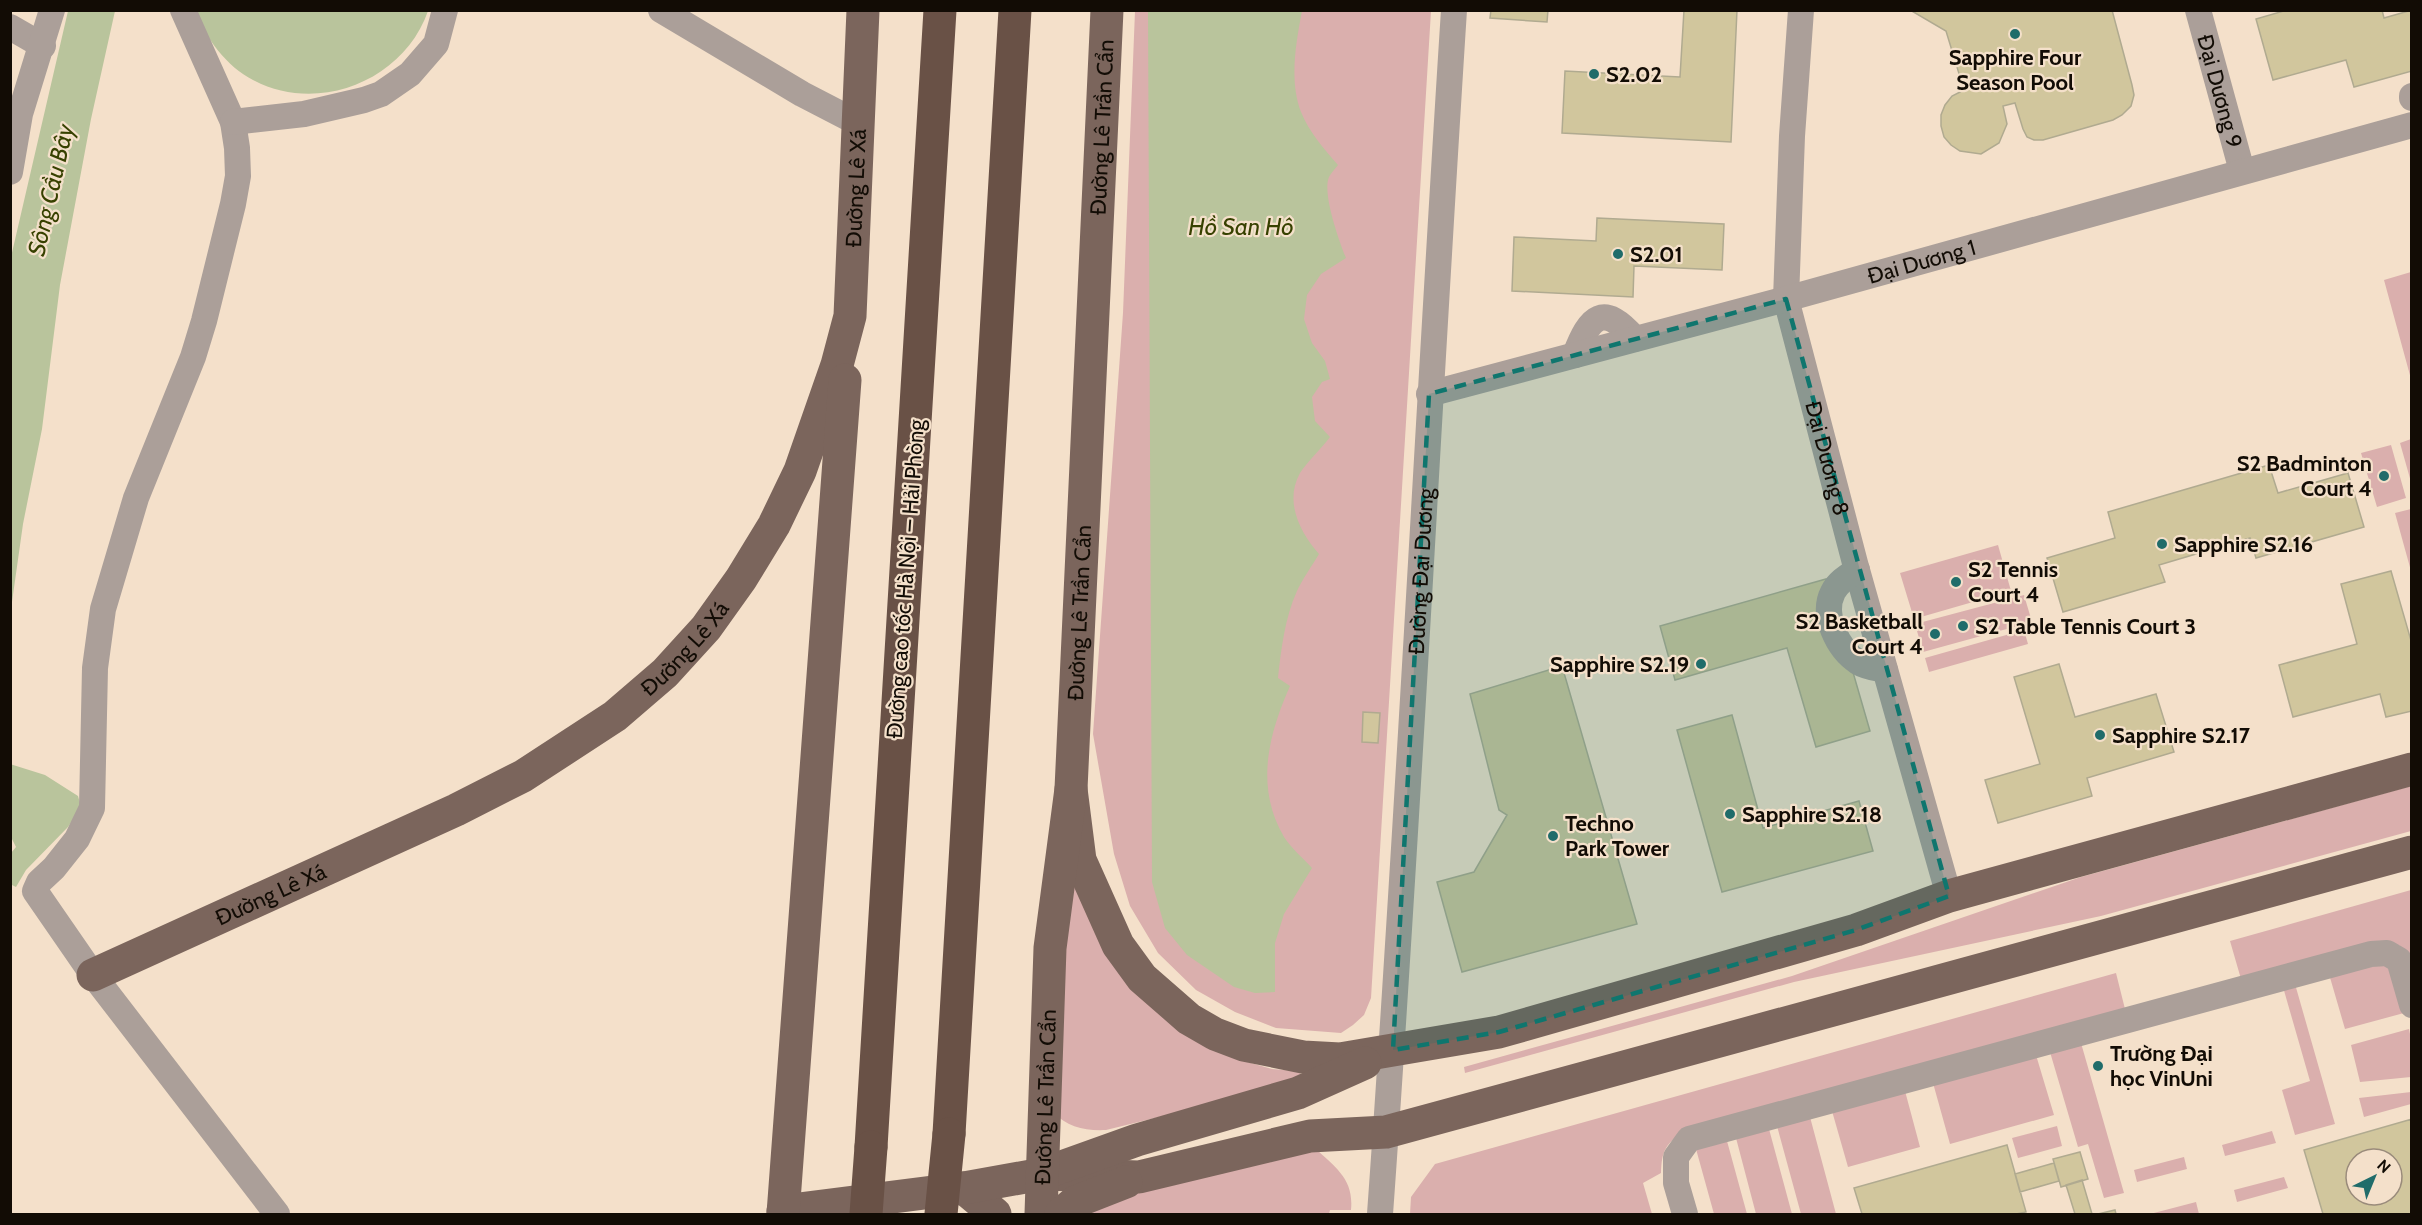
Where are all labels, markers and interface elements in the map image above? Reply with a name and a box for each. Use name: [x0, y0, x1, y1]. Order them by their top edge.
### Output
marker: Sapphire Four Season Pool: [2008, 27, 2022, 41]
street label: Đại Dương 9: [2191, 31, 2248, 151]
street label: Đường Lê Trần Cẩn: [1085, 39, 1120, 216]
place label: Sapphire Four Season Pool: [1949, 44, 2082, 96]
place label: S2.02: [1606, 61, 1662, 88]
marker: S2.02: [1587, 67, 1601, 81]
water label: Sông Cầu Bây: [21, 120, 80, 258]
street label: Đường Lê Xá: [840, 128, 872, 248]
water label: Hồ San Hô: [1188, 212, 1294, 241]
street label: Đại Dương 1: [1864, 234, 1979, 290]
place label: S2.01: [1630, 241, 1683, 268]
marker: S2.01: [1611, 247, 1625, 261]
street label: Đại Dương 8: [1799, 398, 1855, 519]
street label: Đường cao tốc Hà Nội – Hải Phòng: [881, 418, 930, 739]
place label: S2 Badminton Court 4: [2237, 450, 2372, 502]
marker: S2 Badminton Court 4: [2377, 469, 2391, 483]
street label: Đường Đại Dương: [1403, 486, 1439, 655]
street label: Đường Lê Trần Cẩn: [1062, 524, 1097, 701]
place label: Sapphire S2.16: [2174, 531, 2313, 558]
marker: Sapphire S2.16: [2155, 537, 2169, 551]
place label: S2 Tennis Court 4: [1968, 556, 2058, 608]
marker: S2 Tennis Court 4: [1949, 575, 1963, 589]
street label: Đường Lê Xá: [635, 596, 735, 702]
place label: S2 Basketball Court 4: [1795, 608, 1923, 660]
place label: S2 Table Tennis Court 3: [1975, 613, 2196, 640]
marker: S2 Table Tennis Court 3: [1956, 619, 1970, 633]
marker: S2 Basketball Court 4: [1928, 627, 1942, 641]
place label: Sapphire S2.19: [1550, 651, 1689, 678]
marker: Sapphire S2.19: [1694, 657, 1708, 671]
place label: Sapphire S2.17: [2112, 722, 2251, 749]
marker: Sapphire S2.17: [2093, 728, 2107, 742]
place label: Sapphire S2.18: [1742, 801, 1882, 828]
marker: Sapphire S2.18: [1723, 807, 1737, 821]
place label: Techno Park Tower: [1565, 810, 1670, 862]
marker: Techno Park Tower: [1546, 829, 1560, 843]
street label: Đường Lê Xá: [211, 858, 331, 932]
street label: Đường Lê Trần Cẩn: [1029, 1009, 1062, 1185]
place label: Trường Đại học VinUni: [2110, 1040, 2213, 1092]
marker: Trường Đại học VinUni: [2091, 1059, 2105, 1073]
north arrow: [2344, 1147, 2404, 1207]
text: N: [2373, 1156, 2395, 1177]

